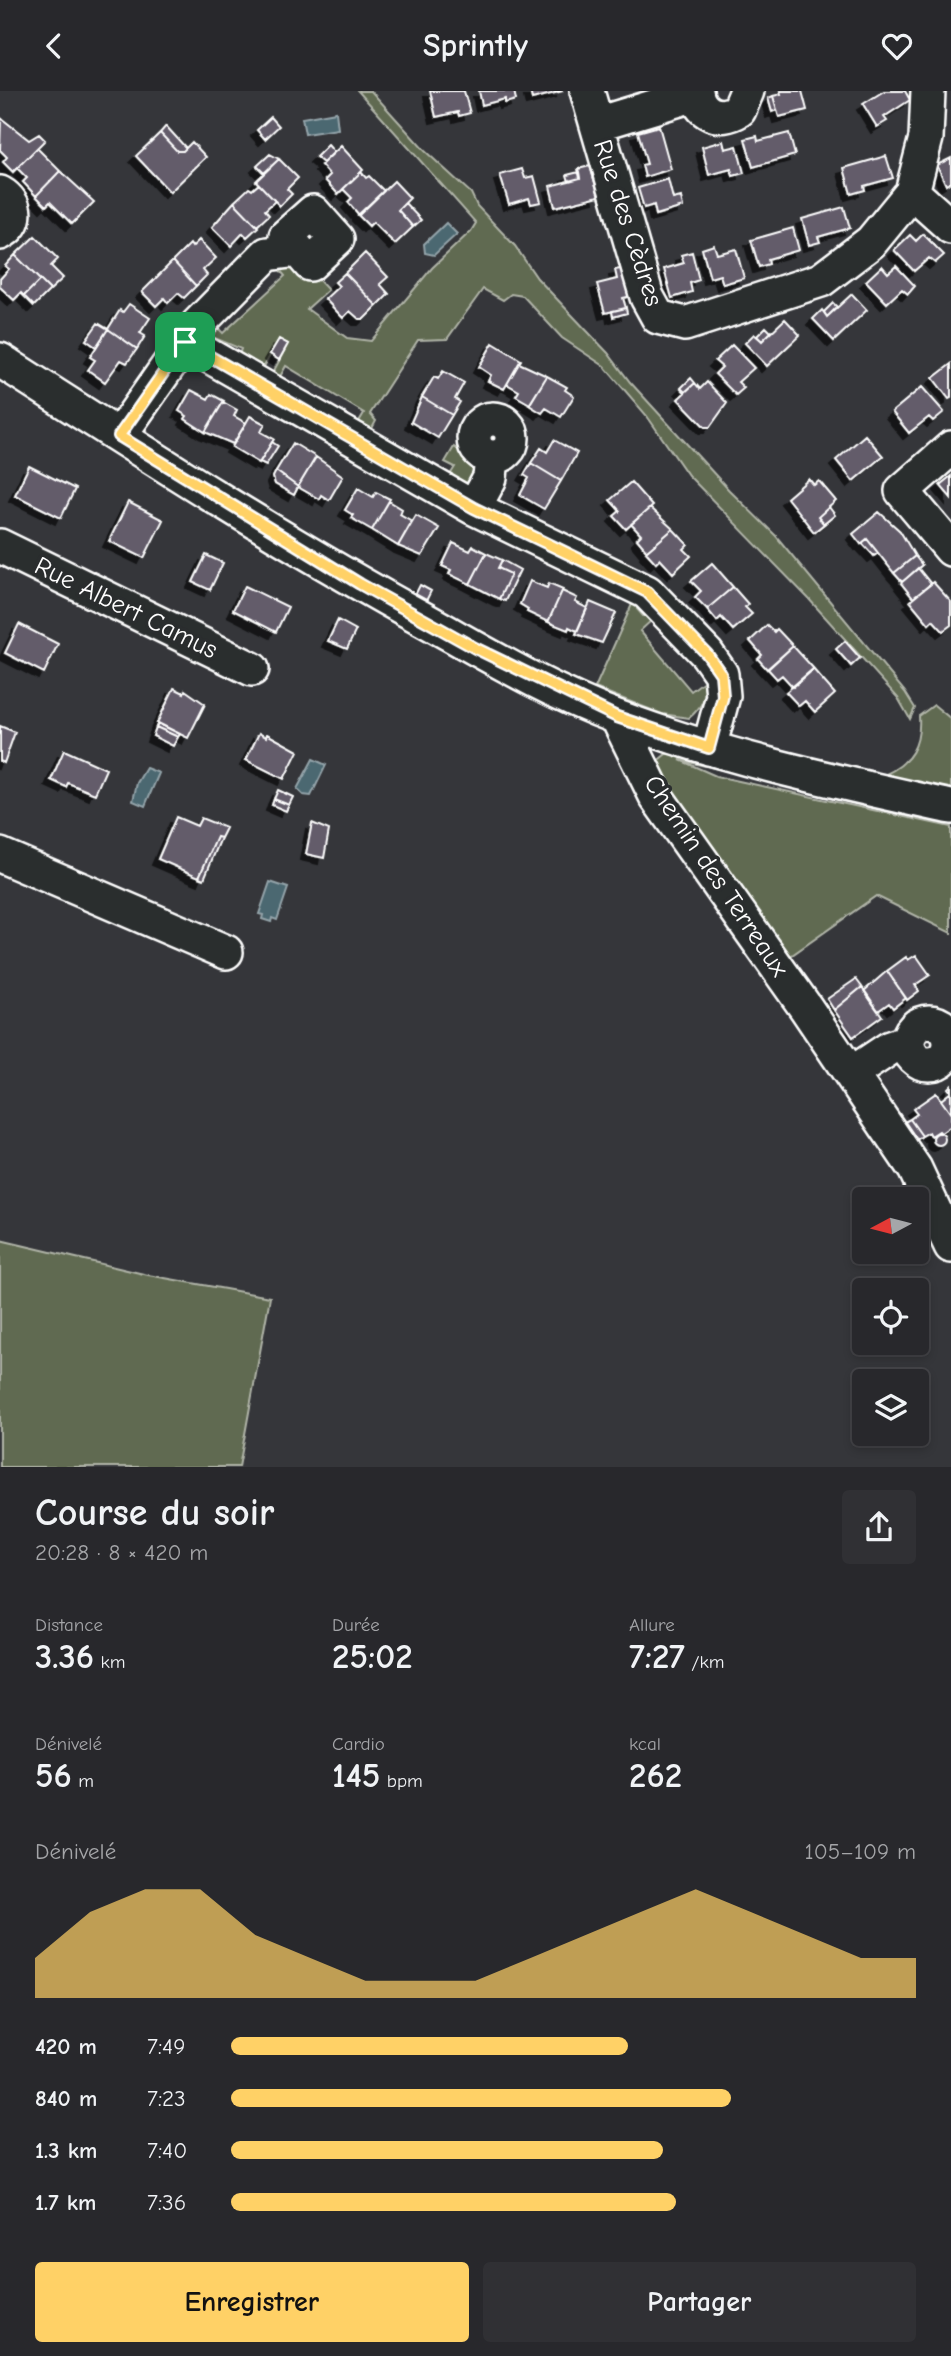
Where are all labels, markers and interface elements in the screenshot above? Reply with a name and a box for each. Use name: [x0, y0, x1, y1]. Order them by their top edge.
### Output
icon: back: [35, 27, 73, 65]
text: Sprintly: [423, 27, 528, 64]
icon: heart: [878, 27, 916, 65]
street label: Rue des Cèdres: [587, 136, 669, 310]
pin: [155, 312, 215, 372]
icon: arrive: [166, 323, 204, 361]
street label: Rue Albert Camus: [30, 551, 222, 665]
street label: Chemin des Terreaux: [637, 770, 795, 983]
north arrow: [852, 1187, 929, 1263]
map controls: [852, 1187, 929, 1446]
button: locate: [852, 1278, 929, 1355]
button: layers: [852, 1369, 929, 1446]
button: share: [842, 1490, 916, 1564]
text: Course du soir: [35, 1491, 274, 1535]
text: 20:28 · 8 × 420 m: [35, 1539, 208, 1566]
text: Distance: [35, 1614, 103, 1636]
text: Durée: [332, 1614, 380, 1636]
text: Allure: [629, 1614, 675, 1636]
text: 3.36: [35, 1636, 94, 1677]
text: 25:02: [332, 1636, 413, 1677]
text: 7:27: [629, 1636, 685, 1677]
text: km: [94, 1651, 125, 1673]
text: /km: [685, 1651, 724, 1673]
text: Dénivelé: [35, 1733, 102, 1755]
text: Cardio: [332, 1733, 385, 1755]
text: kcal: [629, 1733, 661, 1755]
text: 56: [35, 1755, 72, 1796]
text: 145: [332, 1755, 380, 1796]
text: 262: [629, 1755, 682, 1796]
text: m: [72, 1770, 94, 1792]
text: bpm: [380, 1770, 423, 1792]
text: Dénivelé: [35, 1838, 116, 1865]
text: 105–109 m: [805, 1838, 916, 1865]
text: 420 m: [35, 2033, 97, 2060]
text: 7:49: [147, 2033, 185, 2060]
text: 840 m: [35, 2085, 97, 2112]
text: 7:23: [147, 2085, 186, 2112]
text: 1.3 km: [35, 2137, 97, 2164]
text: 7:40: [147, 2137, 187, 2164]
text: 1.7 km: [35, 2189, 96, 2216]
text: 7:36: [147, 2189, 186, 2216]
button: Enregistrer: [35, 2262, 469, 2342]
button: Partager: [483, 2262, 916, 2342]

